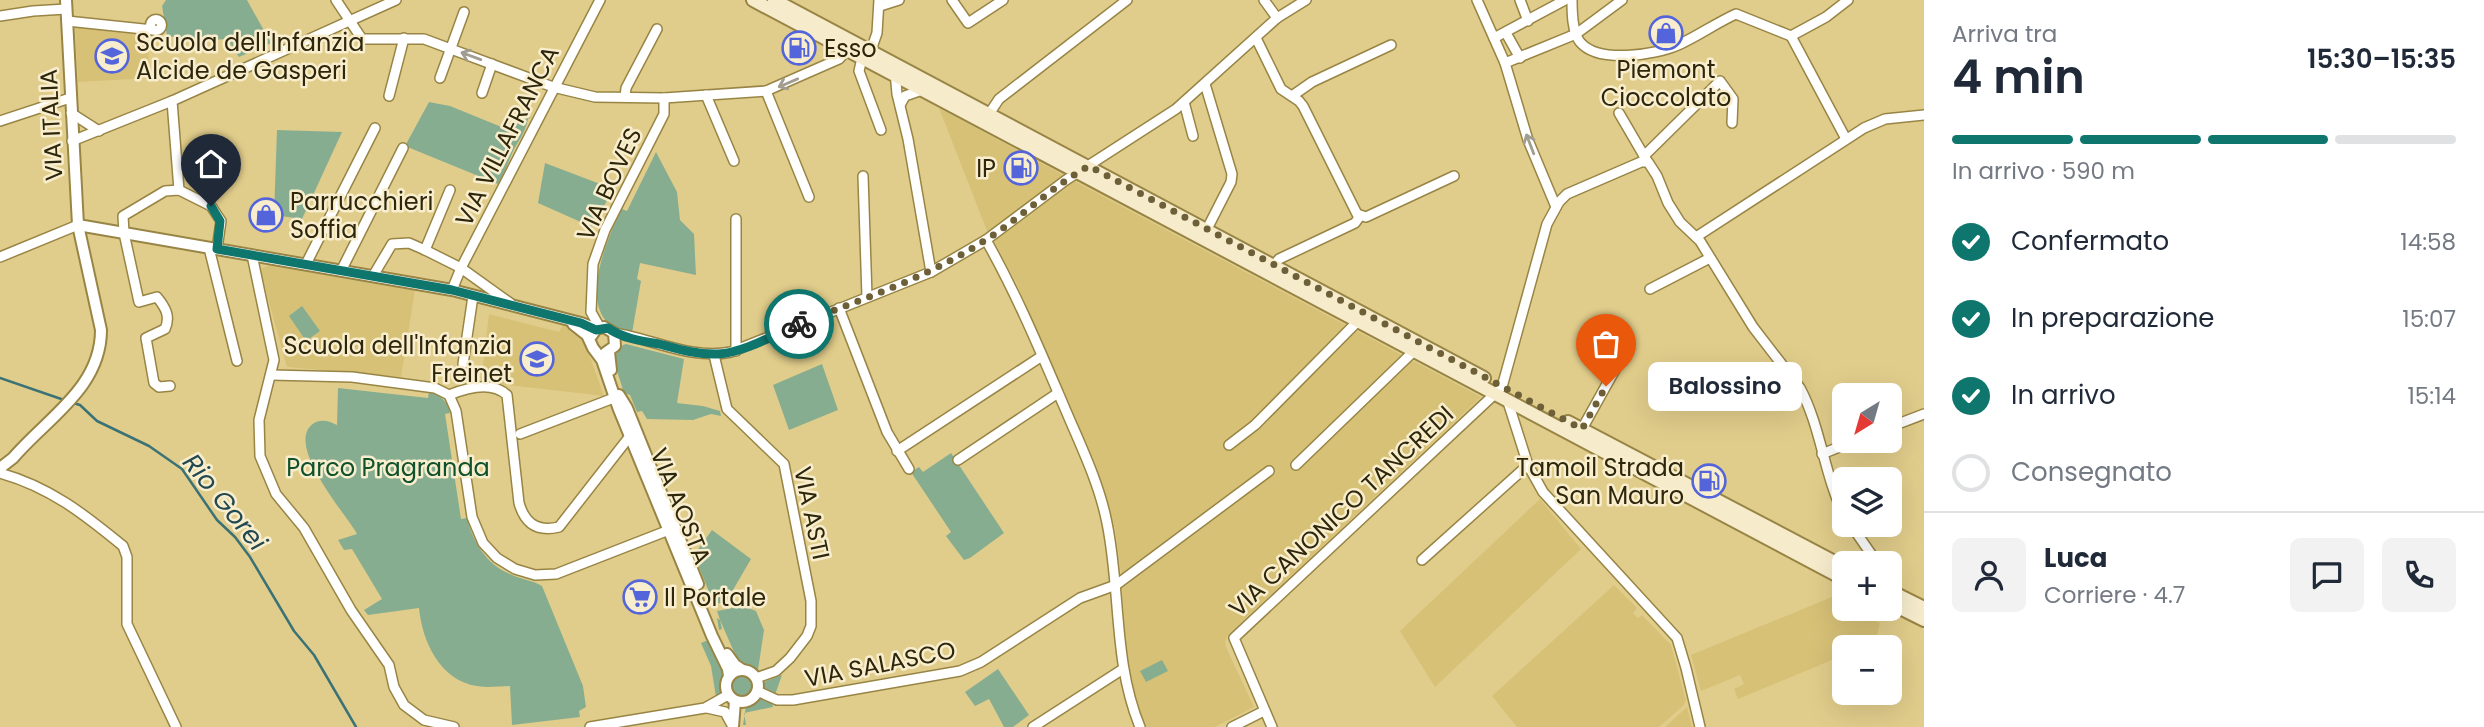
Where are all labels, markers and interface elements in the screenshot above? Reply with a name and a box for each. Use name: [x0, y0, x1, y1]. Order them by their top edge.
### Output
shop icon: Piemont Cioccolato: [1647, 14, 1685, 52]
text: Arriva tra: [1952, 18, 2057, 50]
place label: Scuola dell'Infanzia Alcide de Gasperi: [136, 26, 364, 87]
fuel station icon: Esso: [780, 29, 818, 67]
place label: Esso: [824, 32, 877, 65]
school or university icon: Scuola dell'Infanzia Alcide de Gasperi: [93, 37, 131, 75]
street label: VIA VILLAFRANCA: [447, 40, 567, 232]
text: 15:30–15:35: [2307, 41, 2456, 77]
text: 4 min: [1952, 45, 2085, 109]
one-way arrow: [461, 49, 483, 61]
place label: Piemont Cioccolato: [1601, 53, 1731, 114]
street label: VIA ITALIA: [32, 68, 70, 182]
one-way arrow: [778, 77, 799, 90]
street label: VIA BOVES: [568, 122, 650, 246]
one-way arrow: [1522, 133, 1535, 155]
pin: [181, 134, 241, 206]
icon: home: [192, 145, 230, 183]
fuel station icon: IP: [1002, 149, 1040, 187]
place label: IP: [976, 152, 996, 185]
text: In arrivo · 590 m: [1952, 155, 2135, 187]
place label: Parrucchieri Soffia: [290, 185, 434, 246]
shop icon: Parrucchieri Soffia: [247, 196, 285, 234]
icon: check: [1952, 223, 1990, 261]
text: Confermato: [2011, 223, 2169, 259]
text: 14:58: [2400, 226, 2456, 258]
courier: [764, 289, 834, 359]
icon: check: [1952, 300, 1990, 338]
text: In preparazione: [2011, 300, 2214, 336]
text: 15:07: [2402, 303, 2456, 335]
icon: bike: [780, 305, 818, 343]
pin: [1576, 314, 1636, 386]
icon: bag: [1587, 325, 1625, 363]
place label: Scuola dell'Infanzia Freinet: [284, 329, 512, 390]
school or university icon: Scuola dell'Infanzia Freinet: [518, 340, 556, 378]
callout: Balossino: [1648, 362, 1802, 410]
text: Balossino: [1669, 370, 1781, 402]
icon: check: [1952, 377, 1990, 415]
text: In arrivo: [2011, 377, 2116, 413]
text: 15:14: [2407, 380, 2456, 412]
north arrow: [1832, 383, 1902, 453]
map controls: [1832, 383, 1902, 705]
street label: VIA CANONICO TANCREDI: [1221, 398, 1461, 624]
street label: VIA AOSTA: [643, 443, 719, 569]
water label: Rio Gorei: [175, 446, 276, 559]
park label: Parco Pragranda: [286, 451, 490, 484]
place label: Tamoil Strada San Mauro: [1516, 451, 1684, 512]
text: Consegnato: [2011, 454, 2172, 490]
fuel station icon: Tamoil Strada San Mauro: [1690, 462, 1728, 500]
street label: VIA ASTI: [786, 464, 838, 562]
button: layers: [1832, 467, 1902, 537]
button: person: [1952, 538, 2026, 612]
button: chat: [2290, 538, 2364, 612]
button: phone: [2382, 538, 2456, 612]
text: Luca: [2044, 540, 2107, 576]
button: +: [1832, 551, 1902, 621]
supermarket icon: Il Portale: [621, 578, 659, 616]
text: Corriere · 4.7: [2044, 579, 2185, 611]
place label: Il Portale: [664, 581, 766, 614]
street label: VIA SALASCO: [802, 633, 958, 695]
button: −: [1832, 635, 1902, 705]

